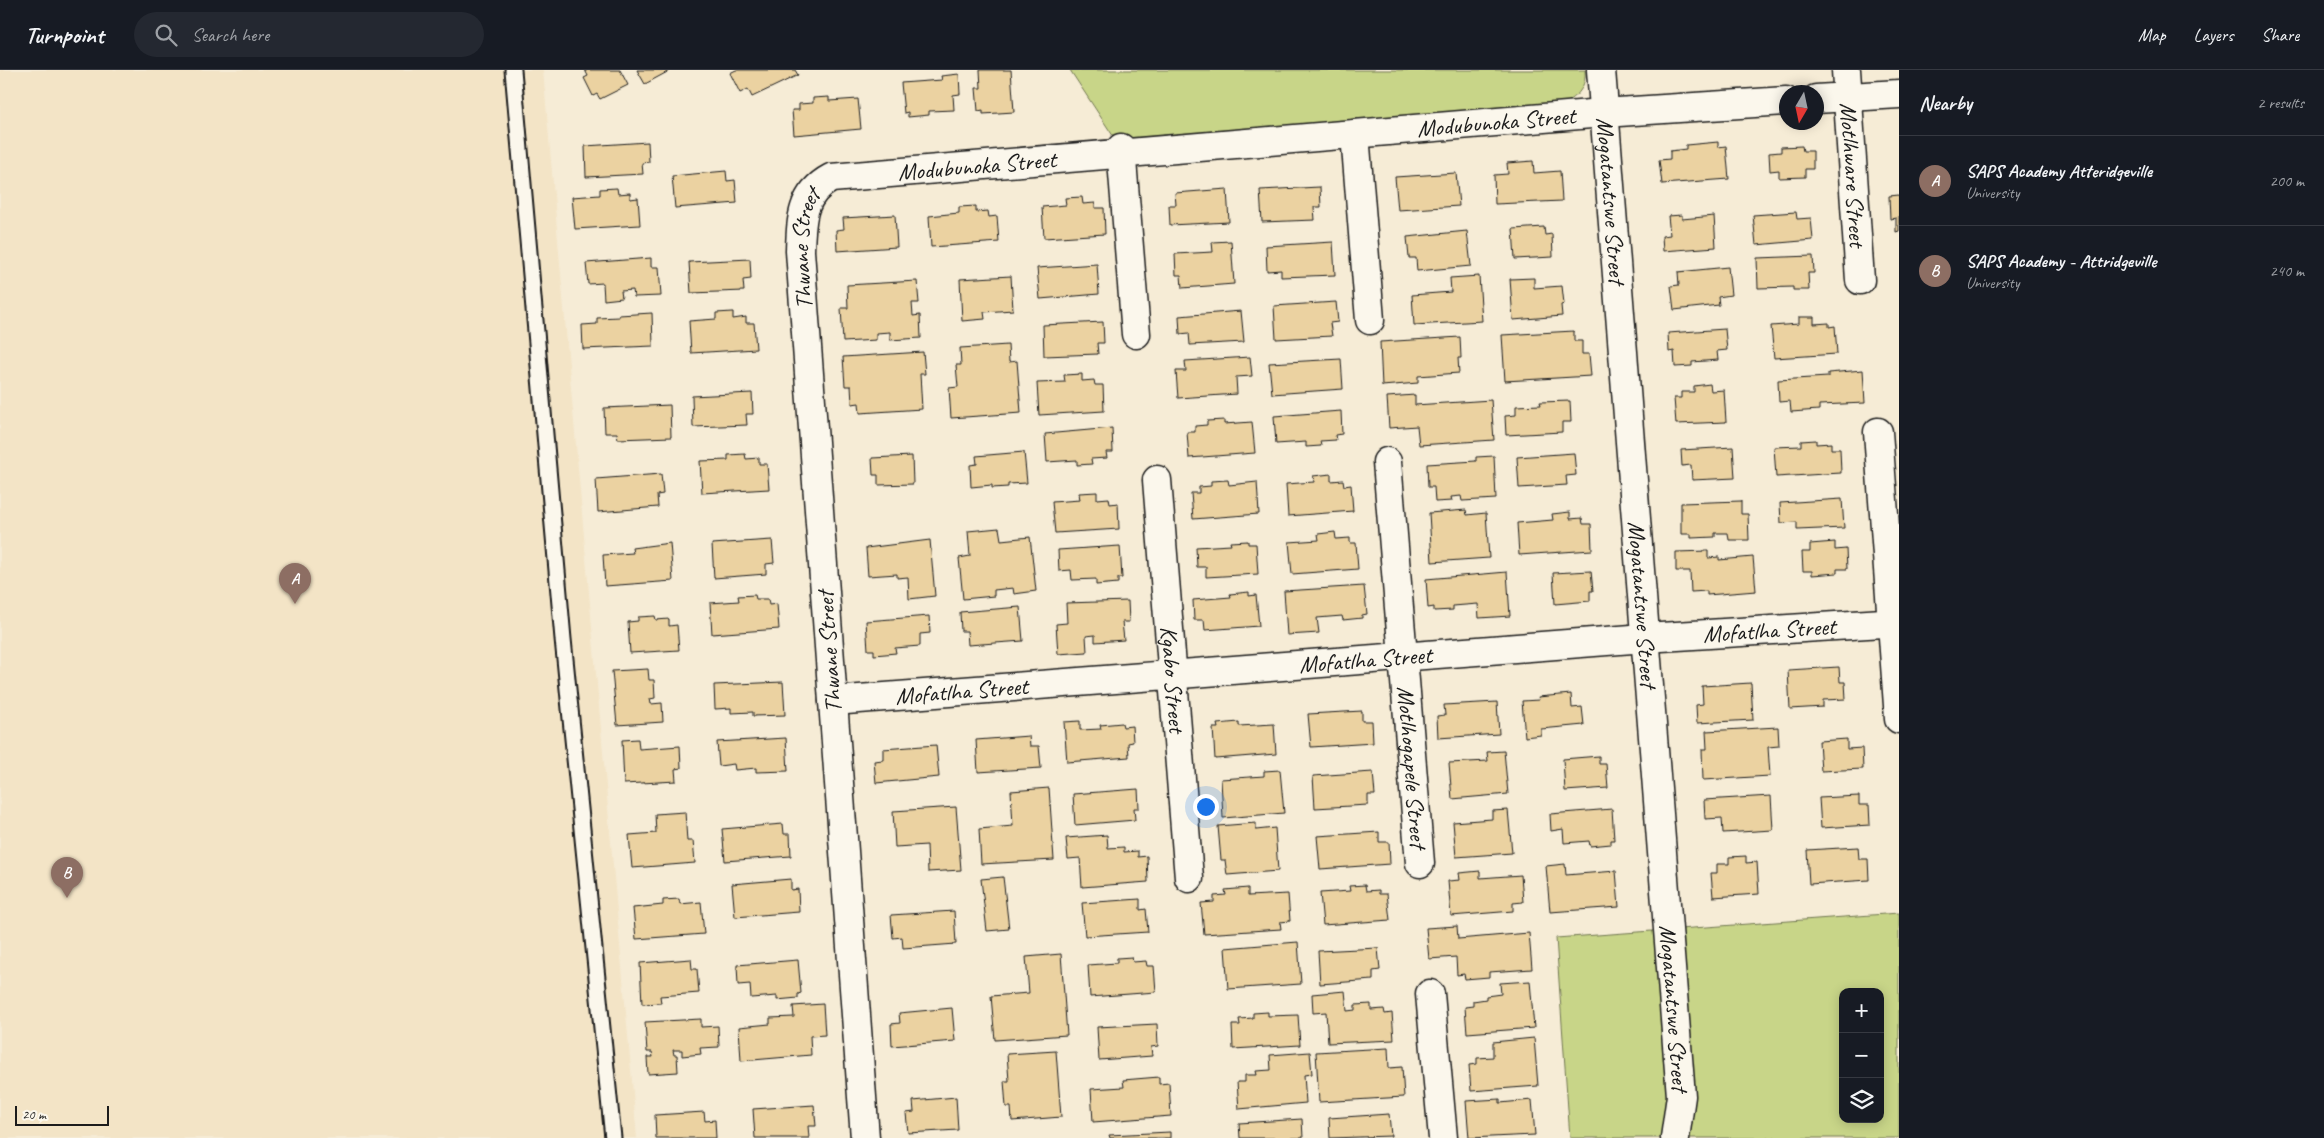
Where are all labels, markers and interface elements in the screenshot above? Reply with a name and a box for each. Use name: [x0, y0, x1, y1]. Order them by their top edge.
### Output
search box: [134, 12, 484, 57]
text: Turnpoint: [25, 20, 104, 50]
icon: search: [152, 21, 180, 49]
text: Search here: [192, 23, 269, 47]
text: Map: [2138, 24, 2166, 46]
text: Layers: [2194, 24, 2233, 46]
text: Share: [2261, 24, 2299, 46]
north arrow: [1779, 85, 1824, 130]
text: Nearby: [1919, 90, 1972, 116]
text: 2 results: [2257, 93, 2304, 113]
street label: Modubunoka Street: [1416, 100, 1578, 144]
street label: Motlhware Street: [1833, 102, 1873, 250]
street label: Mogatantswe Street: [1590, 116, 1633, 288]
street label: Modubunoka Street: [897, 144, 1059, 187]
text: SAPS Academy Atteridgeville: [1966, 159, 2152, 183]
text: A: [1931, 171, 1939, 191]
text: 200 m: [2270, 171, 2304, 191]
street label: Thwane Street: [785, 179, 829, 310]
text: University: [1966, 183, 2019, 203]
text: SAPS Academy - Attridgeville: [1966, 249, 2156, 273]
text: B: [1931, 261, 1939, 281]
text: 240 m: [2270, 261, 2304, 281]
text: University: [1966, 273, 2019, 293]
street label: Mogatantswe Street: [1621, 520, 1664, 692]
pin: A: [279, 563, 311, 604]
street label: Thwane Street: [810, 587, 848, 714]
street label: Mofatlha Street: [1702, 611, 1839, 649]
street label: Kgabo Street: [1154, 625, 1192, 736]
street label: Mofatlha Street: [1298, 639, 1435, 680]
street label: Mofatlha Street: [894, 671, 1031, 711]
street label: Motlhogapele Street: [1390, 685, 1434, 852]
your location: [1193, 794, 1219, 820]
pin: B: [51, 857, 83, 898]
street label: Mogatantswe Street: [1653, 924, 1696, 1096]
map controls: [1839, 988, 1884, 1123]
button: +: [1839, 988, 1884, 1033]
button: −: [1839, 1033, 1884, 1078]
button: layers: [1839, 1078, 1884, 1123]
scale bar: [15, 1103, 109, 1126]
text: 20 m: [22, 1106, 46, 1123]

